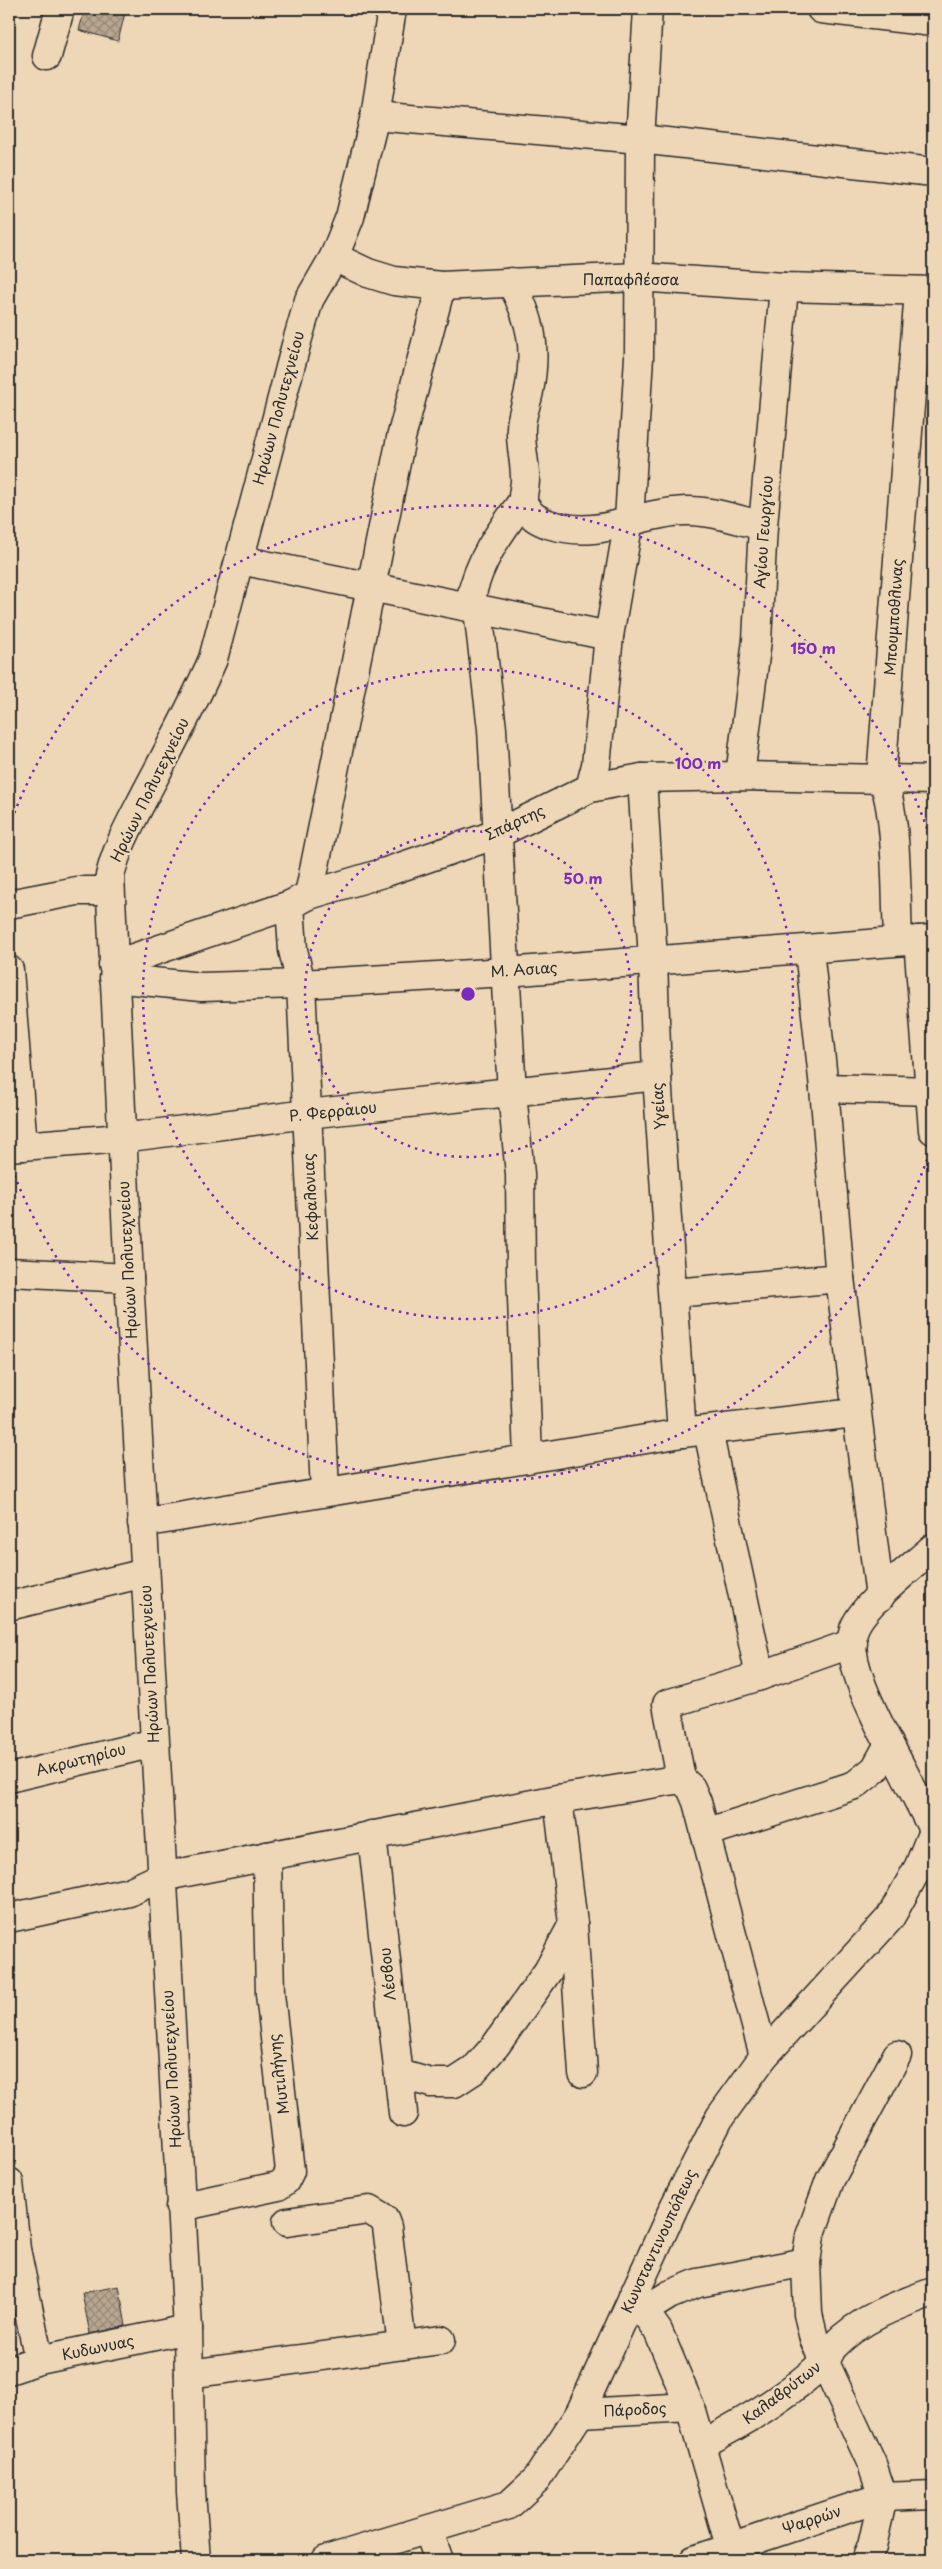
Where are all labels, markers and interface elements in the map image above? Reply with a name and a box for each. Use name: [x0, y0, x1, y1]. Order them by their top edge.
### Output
street label: Παπαφλέσσα: [583, 267, 680, 290]
street label: Ηρώων Πολυτεχνείου: [246, 328, 309, 487]
street label: Αγίου Γεωργίου: [747, 475, 778, 589]
street label: Μπουμποθλινας: [877, 558, 908, 676]
text: 150 m: [790, 636, 836, 659]
street label: Ηρώων Πολυτεχνείου: [104, 713, 194, 866]
text: 100 m: [675, 751, 721, 774]
street label: Σπάρτης: [481, 798, 548, 845]
text: 50 m: [564, 866, 602, 889]
street label: Μ. Ασιας: [490, 955, 558, 982]
centre of rings: [459, 985, 477, 1003]
street label: Υγείας: [644, 1082, 671, 1130]
street label: Ρ. Φερραιου: [288, 1094, 378, 1127]
street label: Κεφαλονιας: [296, 1153, 323, 1241]
street label: Ηρώων Πολυτεχνείου: [111, 1180, 142, 1340]
street label: Ηρώων Πολυτεχνείου: [133, 1584, 164, 1744]
street label: Ακρωτηρίου: [33, 1736, 128, 1781]
street label: Λέσβου: [372, 1946, 401, 2002]
street label: Ηρώων Πολυτεχνείου: [155, 1989, 186, 2149]
street label: Μυτιλήνης: [261, 2032, 294, 2116]
street label: Κωνσταντινουπόλεως: [614, 2164, 701, 2316]
street label: Κυδωνυας: [60, 2328, 136, 2365]
street label: Καλαβρύτων: [737, 2355, 825, 2429]
street label: Πάροδος: [603, 2395, 667, 2422]
street label: Ψαρρών: [779, 2498, 844, 2539]

